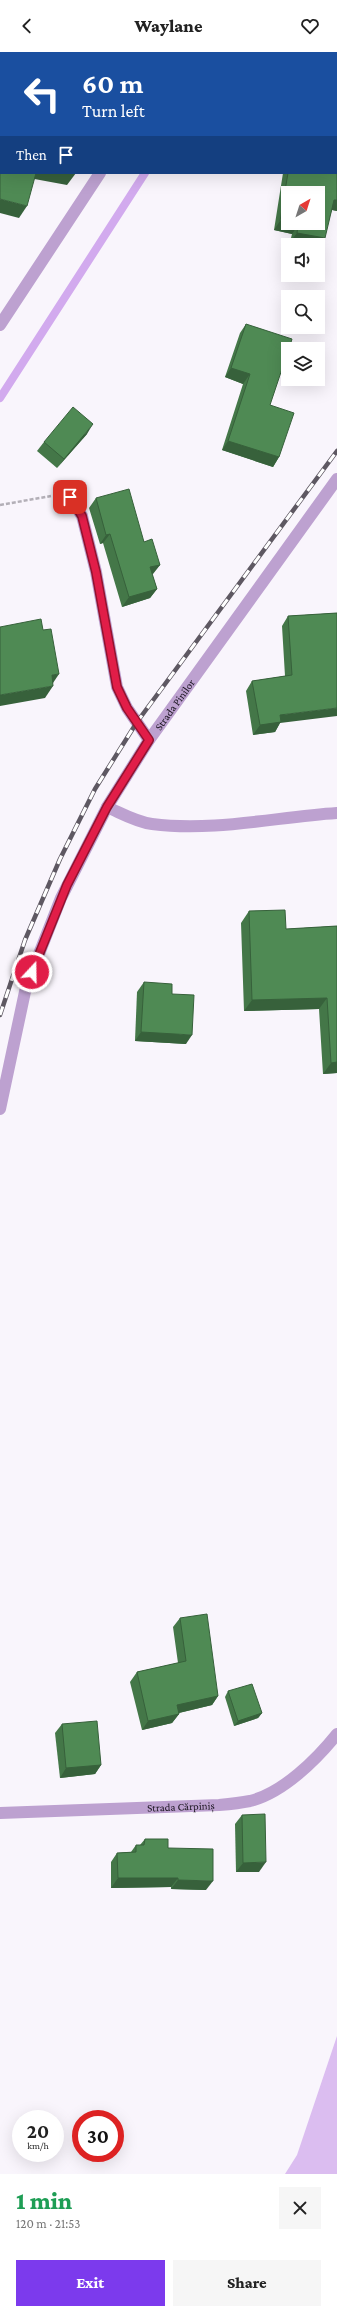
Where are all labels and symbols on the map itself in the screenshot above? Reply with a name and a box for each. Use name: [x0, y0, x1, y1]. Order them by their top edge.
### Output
north arrow: [281, 186, 325, 230]
pin: [53, 480, 87, 514]
street label: Strada Pinilor: [152, 677, 197, 733]
position arrow: [11, 951, 53, 993]
street label: Strada Cărpiniș: [147, 1799, 215, 1814]
speed limit sign: 30: [72, 2110, 124, 2162]

